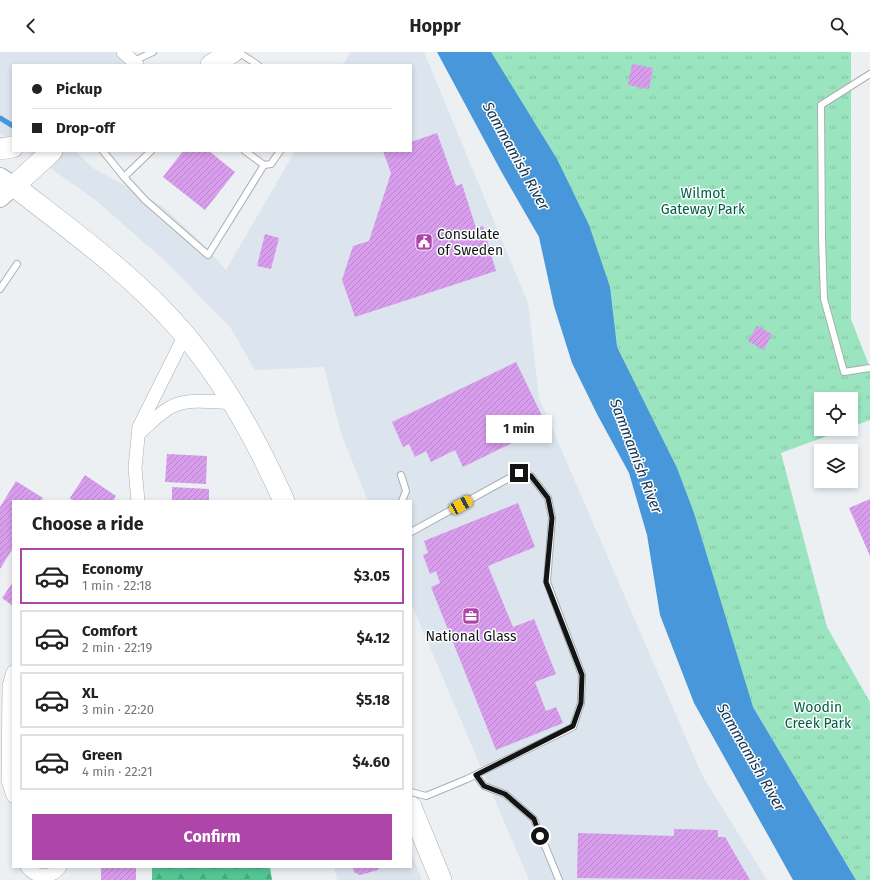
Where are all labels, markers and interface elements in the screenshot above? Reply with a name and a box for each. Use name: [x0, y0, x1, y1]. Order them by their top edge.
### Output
icon: back: [20, 15, 42, 37]
text: Hoppr: [409, 15, 461, 37]
icon: search: [828, 15, 850, 37]
text: Pickup: [56, 80, 102, 98]
water label: Sammamish River: [478, 98, 554, 214]
text: Drop-off: [56, 119, 115, 137]
park label: Wilmot Gateway Park: [661, 185, 746, 218]
place label: Consulate of Sweden: [437, 226, 503, 259]
public building icon: Consulate of Sweden: [414, 232, 434, 252]
map controls: [814, 392, 858, 488]
button: locate: [814, 392, 858, 436]
water label: Sammamish River: [606, 395, 667, 517]
callout: 1 min: [486, 415, 552, 443]
text: 1 min: [503, 421, 535, 436]
button: layers: [814, 444, 858, 488]
route end: [510, 464, 528, 482]
car: [448, 494, 474, 516]
text: Choose a ride: [32, 513, 144, 535]
icon: car: [34, 558, 70, 594]
text: Economy: [82, 560, 143, 578]
text: $3.05: [354, 567, 390, 585]
text: 1 min · 22:18: [82, 578, 152, 593]
office icon: National Glass: [461, 606, 481, 626]
icon: car: [34, 620, 70, 656]
text: Comfort: [82, 622, 138, 640]
place label: National Glass: [425, 628, 517, 645]
text: $4.12: [356, 629, 390, 647]
text: 2 min · 22:19: [82, 640, 152, 655]
icon: car: [34, 682, 70, 718]
text: XL: [82, 684, 98, 702]
text: $5.18: [356, 691, 390, 709]
water label: Sammamish River: [712, 699, 790, 815]
park label: Woodin Creek Park: [785, 699, 852, 732]
text: 3 min · 22:20: [82, 702, 154, 717]
icon: car: [34, 744, 70, 780]
text: Green: [82, 746, 122, 764]
text: $4.60: [353, 753, 390, 771]
text: 4 min · 22:21: [82, 764, 153, 779]
button: Confirm: [32, 814, 392, 860]
route start: [531, 827, 549, 845]

